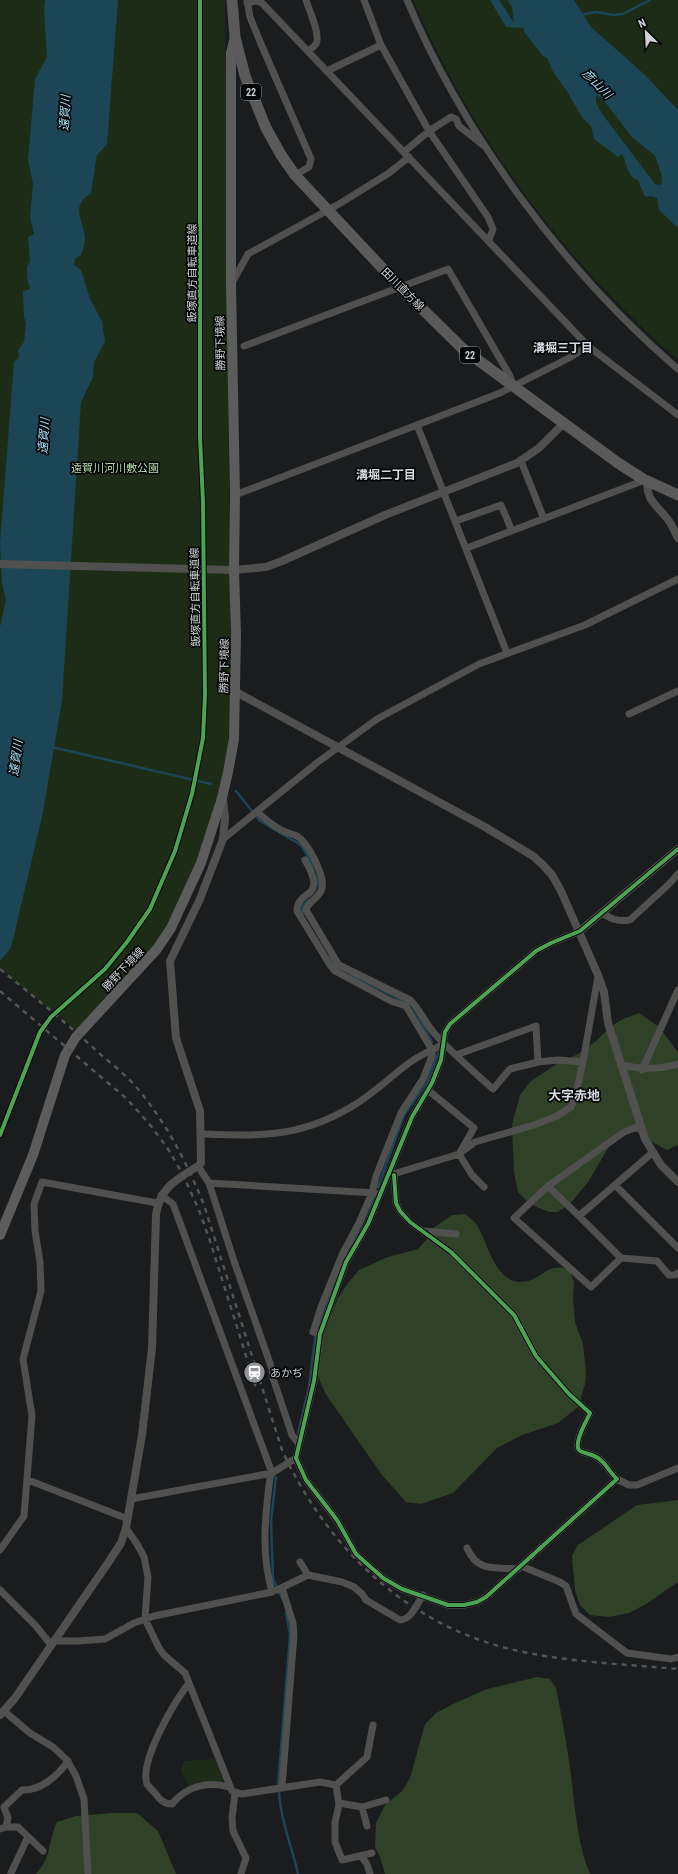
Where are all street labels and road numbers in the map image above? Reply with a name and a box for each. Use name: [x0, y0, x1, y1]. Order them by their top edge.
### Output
road number: 22: [241, 84, 261, 100]
street label: 飯塚直方自転車道線: [186, 224, 199, 323]
street label: 田川直方線: [379, 265, 427, 313]
street label: 勝野下境線: [214, 315, 227, 371]
road number: 22: [460, 347, 480, 363]
street label: 飯塚直方自転車道線: [188, 547, 203, 647]
street label: 勝野下境線: [218, 638, 231, 694]
street label: 勝野下境線: [100, 945, 147, 994]

